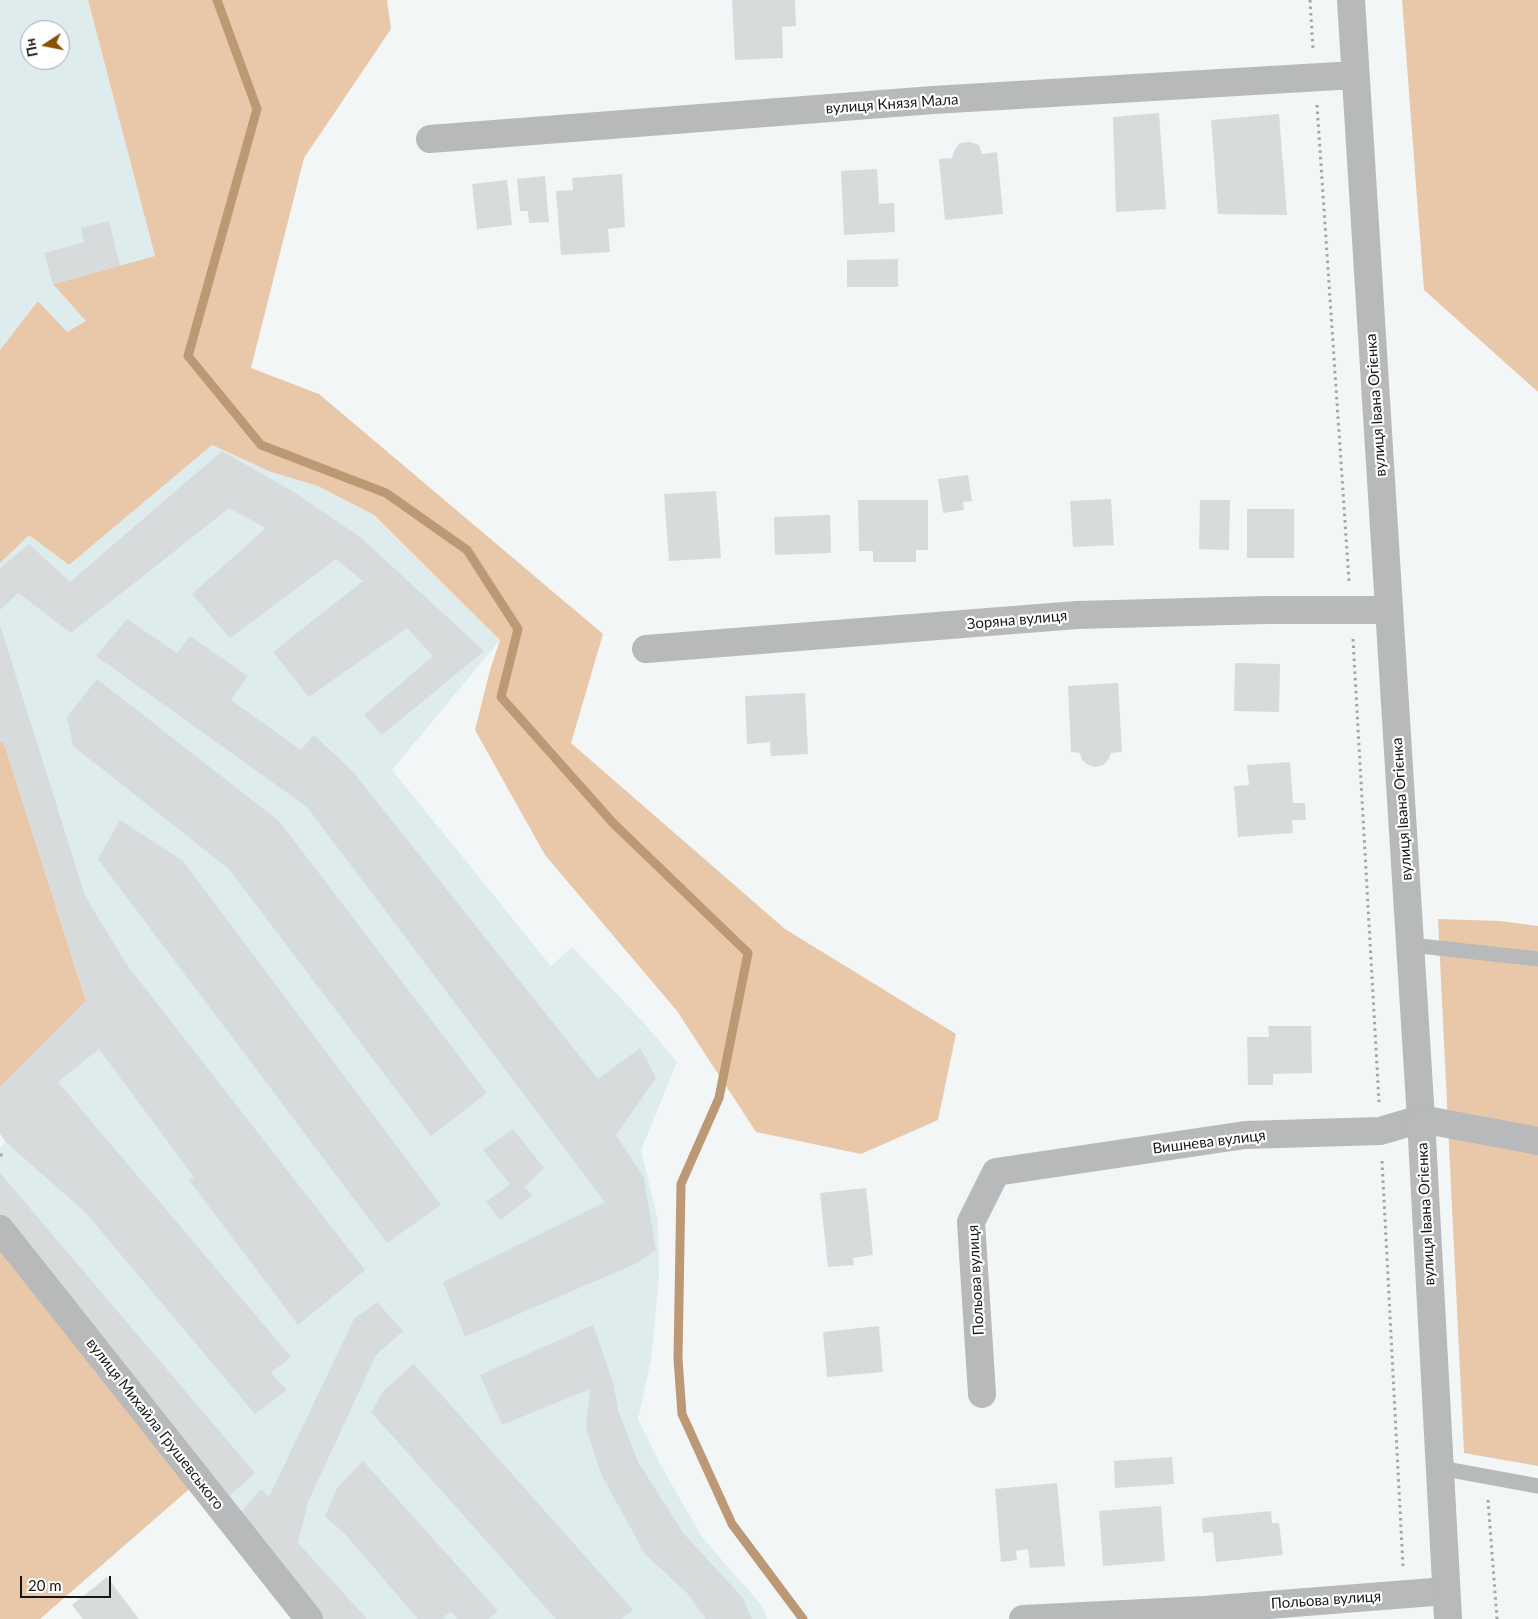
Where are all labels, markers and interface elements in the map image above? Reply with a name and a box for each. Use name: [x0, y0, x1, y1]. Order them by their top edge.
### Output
north arrow: [20, 20, 70, 70]
text: Пн: [21, 37, 41, 58]
street label: вулиця Князя Мала: [825, 90, 959, 118]
street label: вулиця Івана Огієнка: [1362, 333, 1390, 477]
street label: Зоряна вулиця: [966, 607, 1068, 633]
street label: вулиця Івана Огієнка: [1388, 737, 1416, 881]
street label: Вишнева вулиця: [1151, 1126, 1267, 1158]
street label: вулиця Івана Огієнка: [1413, 1142, 1439, 1286]
street label: Польова вулиця: [964, 1224, 988, 1336]
street label: вулиця Михайла Грушевського: [82, 1335, 228, 1513]
scale bar: [22, 1566, 114, 1598]
text: 20 m: [28, 1576, 62, 1594]
street label: Польова вулиця: [1270, 1587, 1382, 1613]

